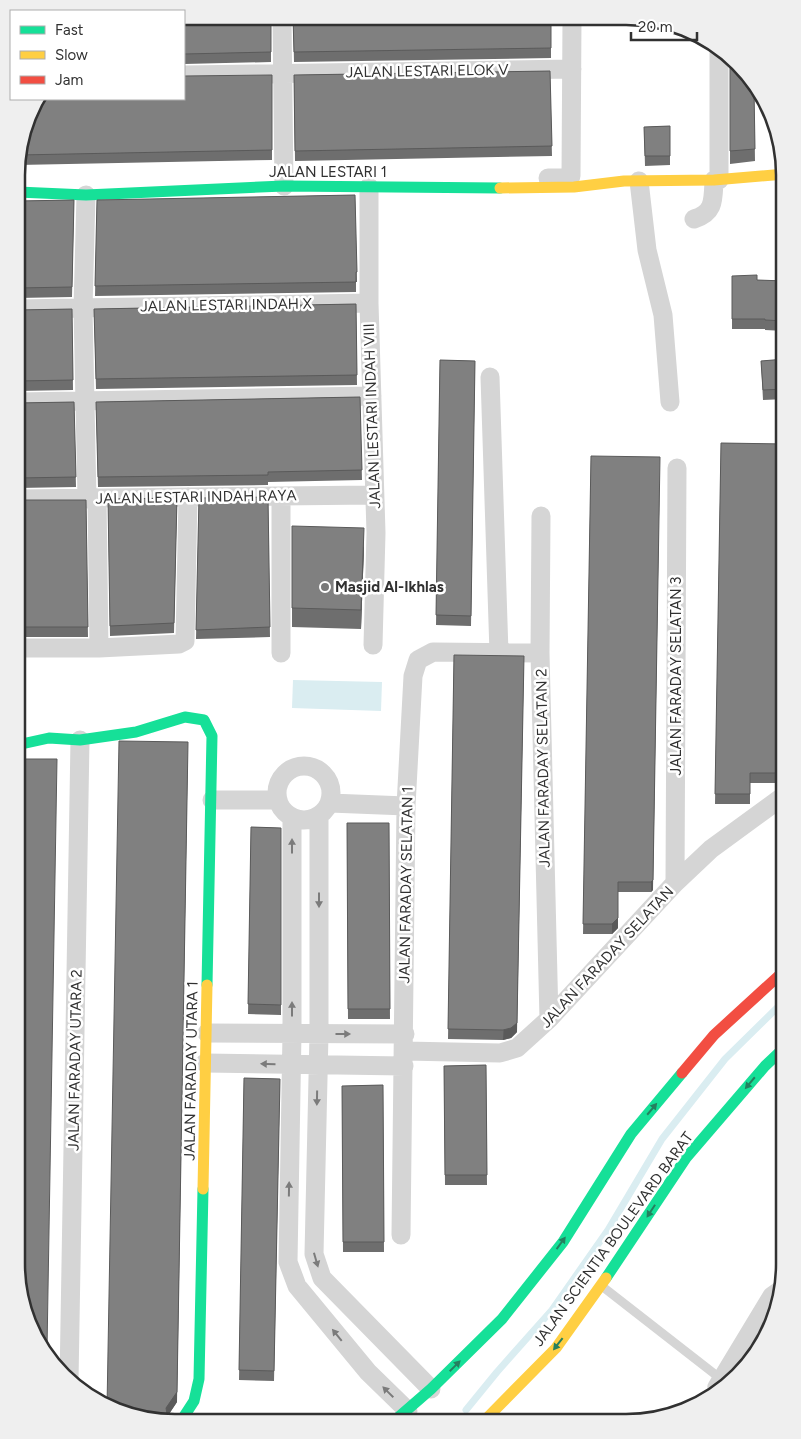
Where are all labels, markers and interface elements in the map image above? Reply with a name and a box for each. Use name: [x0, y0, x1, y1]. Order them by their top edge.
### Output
legend: [10, 10, 185, 100]
scale bar: [631, 10, 697, 42]
text: 20 m: [638, 18, 672, 36]
text: Fast: [55, 21, 84, 39]
text: Slow: [55, 46, 88, 64]
street label: JALAN LESTARI ELOK V: [345, 61, 509, 81]
text: Jam: [55, 71, 83, 89]
street label: JALAN LESTARI 1: [269, 163, 387, 181]
street label: JALAN LESTARI INDAH X: [140, 294, 313, 315]
street label: JALAN LESTARI INDAH VIII: [360, 323, 384, 509]
street label: JALAN LESTARI INDAH RAYA: [95, 486, 297, 508]
street label: JALAN FARADAY SELATAN 3: [667, 577, 685, 775]
place label: Masjid Al-Ikhlas: [335, 578, 444, 596]
marker: Masjid Al-Ikhlas: [319, 581, 331, 593]
street label: JALAN FARADAY SELATAN 2: [532, 668, 554, 868]
street label: JALAN FARADAY SELATAN 1: [395, 786, 417, 984]
one-way arrow: [288, 838, 296, 854]
street label: JALAN FARADAY SELATAN: [537, 882, 677, 1032]
one-way arrow: [315, 892, 323, 908]
street label: JALAN FARADAY UTARA 2: [64, 969, 86, 1151]
street label: JALAN FARADAY UTARA 1: [180, 981, 202, 1161]
one-way arrow: [288, 1000, 296, 1016]
one-way arrow: [335, 1030, 351, 1038]
one-way arrow: [260, 1059, 276, 1067]
one-way arrow: [745, 1076, 756, 1089]
one-way arrow: [313, 1090, 321, 1106]
one-way arrow: [646, 1103, 658, 1115]
street label: JALAN SCIENTIA BOULEVARD BARAT: [529, 1128, 697, 1350]
one-way arrow: [285, 1180, 293, 1196]
one-way arrow: [646, 1205, 656, 1218]
one-way arrow: [556, 1236, 566, 1250]
one-way arrow: [313, 1252, 321, 1267]
one-way arrow: [332, 1329, 343, 1342]
one-way arrow: [553, 1338, 563, 1351]
one-way arrow: [449, 1360, 461, 1372]
one-way arrow: [382, 1386, 394, 1398]

